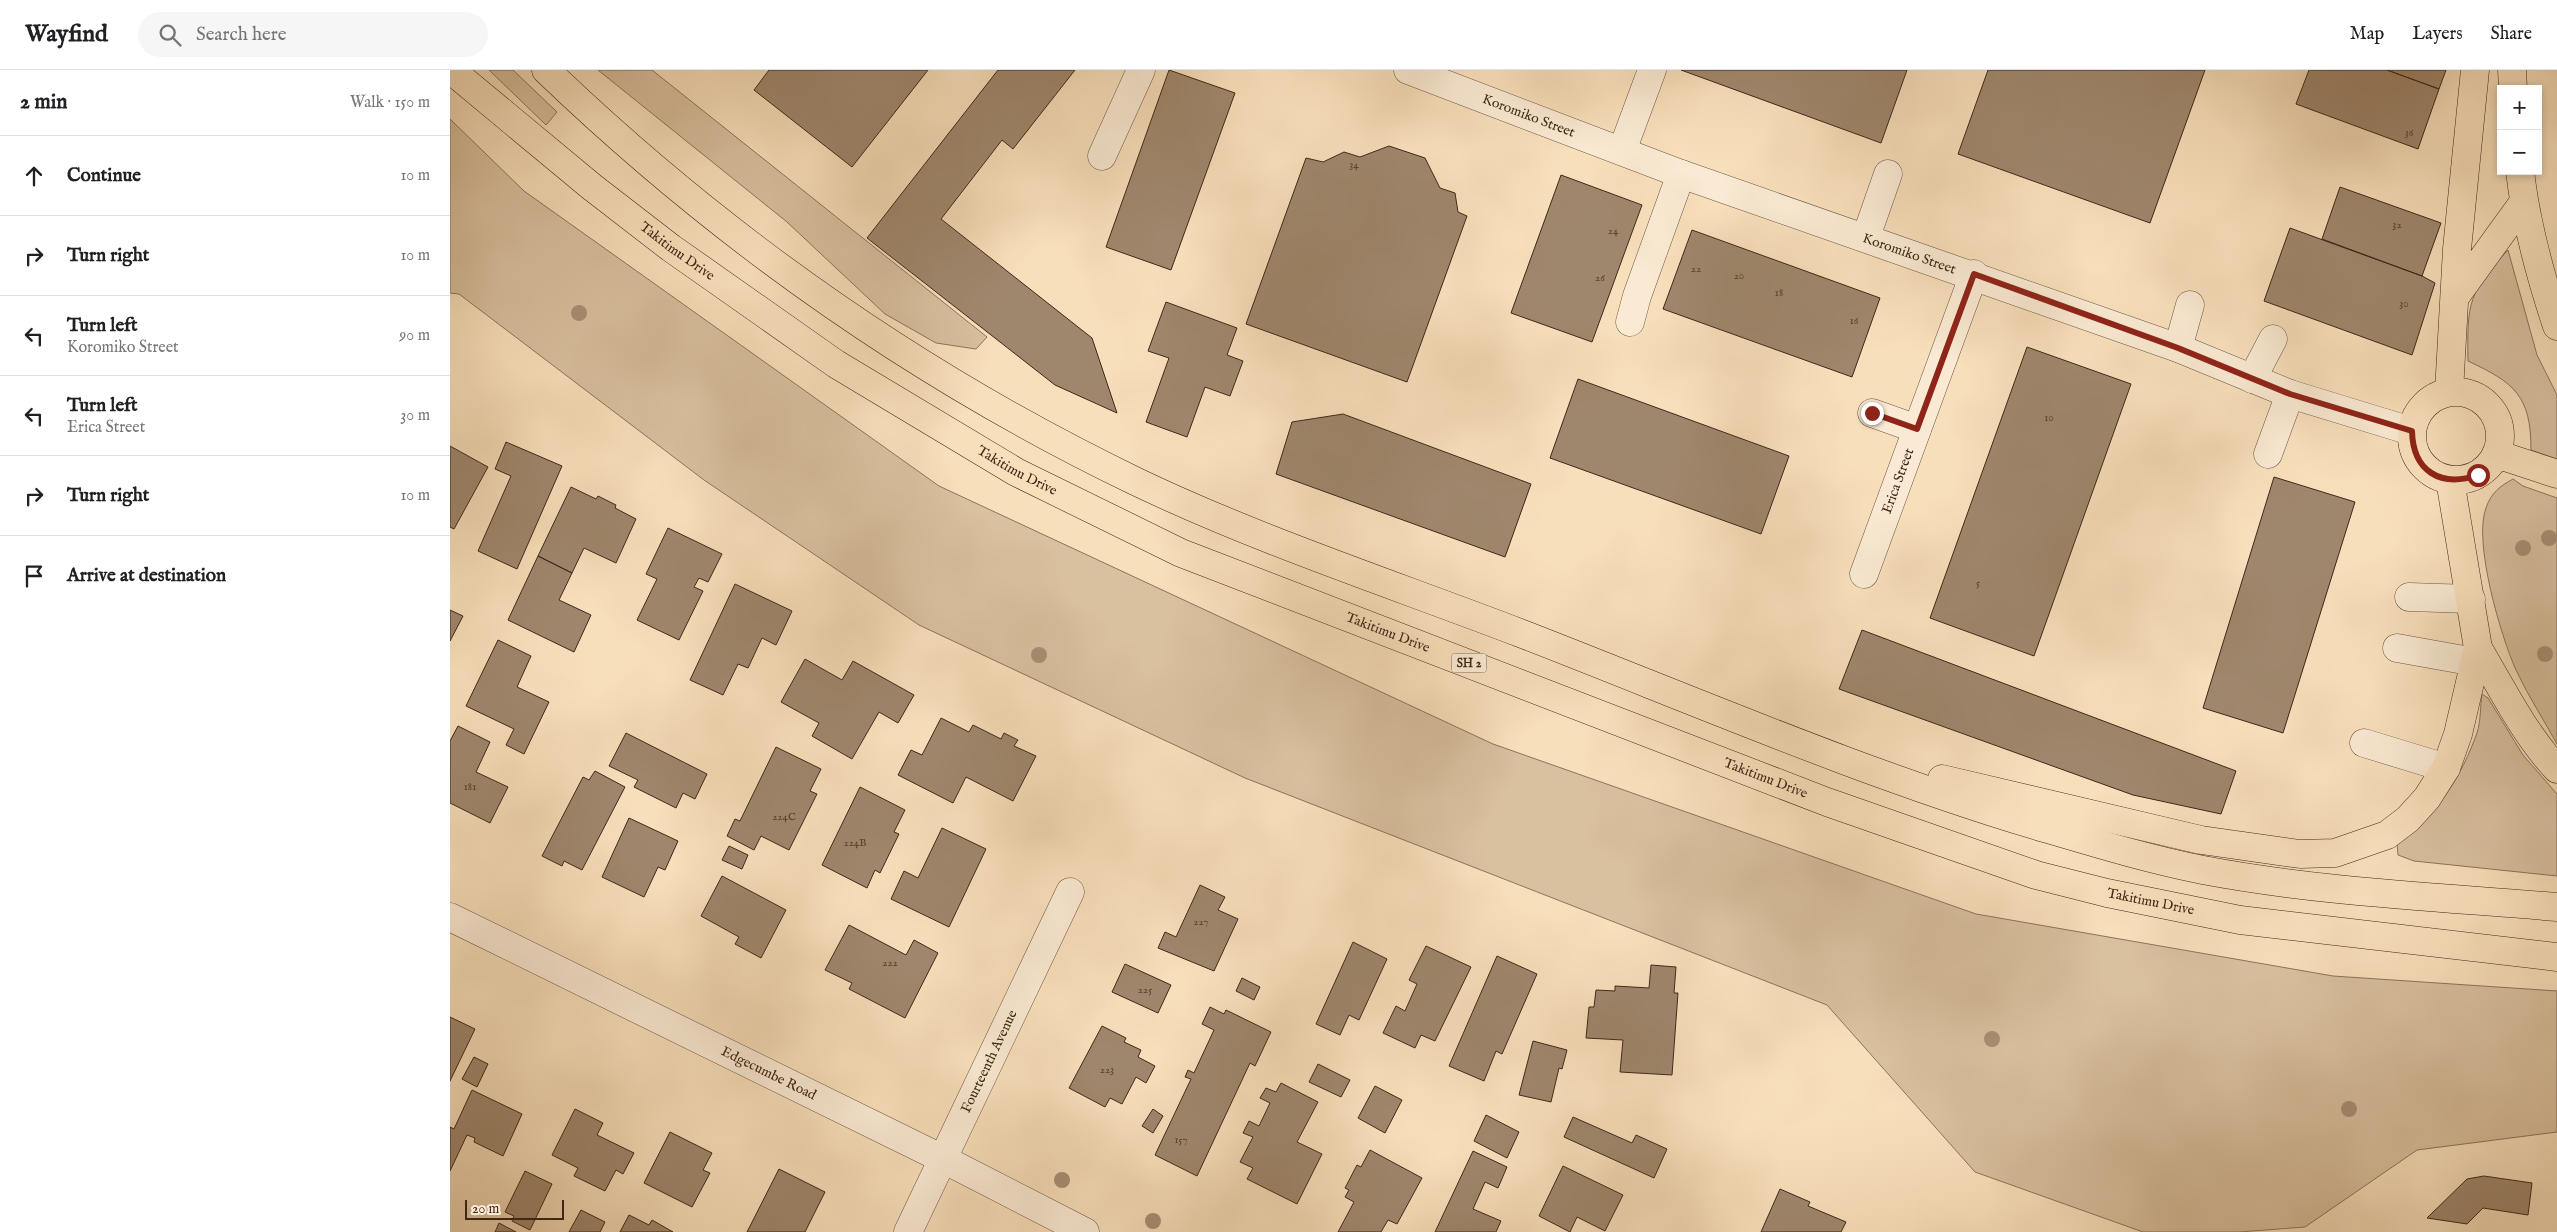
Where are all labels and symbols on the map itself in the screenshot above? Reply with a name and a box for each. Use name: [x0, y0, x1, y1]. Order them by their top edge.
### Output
street label: Koromiko Street: [1480, 90, 1578, 142]
house number: 36: [2405, 126, 2414, 140]
house number: 34: [1349, 158, 1359, 172]
street label: Takitimu Drive: [636, 218, 719, 285]
house number: 32: [2392, 218, 2402, 232]
house number: 24: [1608, 224, 1619, 238]
street label: Koromiko Street: [1860, 229, 1959, 279]
house number: 22: [1691, 262, 1701, 276]
house number: 20: [1734, 269, 1744, 283]
house number: 26: [1595, 271, 1605, 285]
house number: 18: [1775, 286, 1783, 300]
house number: 30: [2399, 297, 2409, 311]
house number: 16: [1850, 314, 1859, 328]
route end: [1861, 402, 1884, 425]
house number: 10: [2044, 411, 2054, 425]
street label: Takitimu Drive: [974, 442, 1061, 500]
street label: Erica Street: [1878, 446, 1918, 516]
route start: [2467, 464, 2490, 487]
house number: 5: [1976, 576, 1980, 590]
street label: Takitimu Drive: [1343, 608, 1433, 657]
road number: SH 2: [1452, 654, 1486, 672]
street label: Takitimu Drive: [1721, 754, 1811, 803]
house number: 181: [464, 780, 476, 794]
house number: 224C: [772, 810, 796, 824]
house number: 224B: [844, 836, 867, 850]
street label: Takitimu Drive: [2105, 884, 2196, 920]
house number: 227: [1193, 915, 1209, 929]
house number: 222: [882, 956, 898, 970]
house number: 225: [1138, 983, 1152, 997]
street label: Fourteenth Avenue: [957, 1006, 1022, 1116]
street label: Edgecumbe Road: [718, 1042, 820, 1105]
house number: 223: [1100, 1063, 1114, 1077]
house number: 157: [1174, 1133, 1188, 1147]
scale bar: [465, 1197, 564, 1220]

